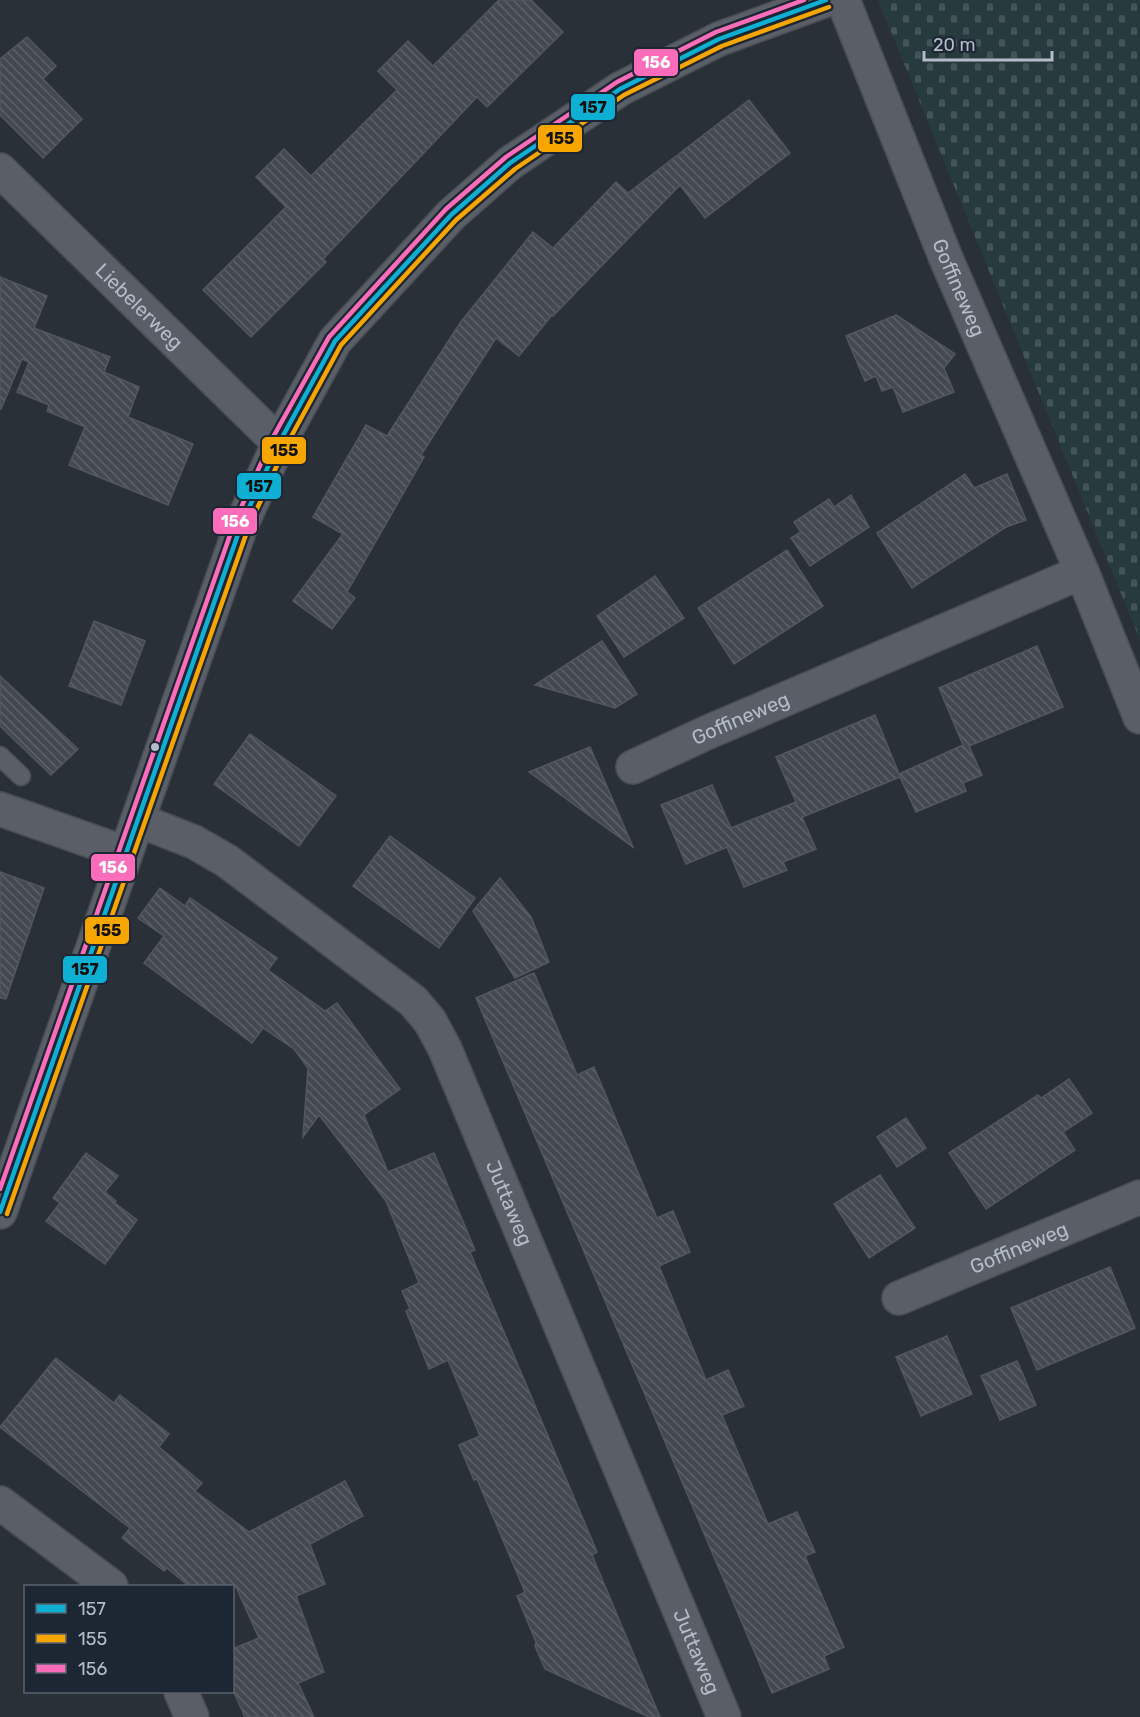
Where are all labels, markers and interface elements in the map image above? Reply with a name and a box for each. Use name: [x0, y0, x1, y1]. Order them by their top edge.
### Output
scale bar: [924, 24, 1052, 62]
text: 20 m: [933, 34, 975, 56]
line badge: 156: [633, 48, 679, 77]
text: 156: [642, 53, 670, 72]
line badge: 157: [570, 93, 616, 121]
text: 157: [579, 98, 607, 117]
line badge: 155: [537, 124, 583, 153]
text: 155: [546, 129, 574, 148]
street label: Goffineweg: [927, 235, 990, 340]
street label: Liebelerweg: [91, 258, 188, 354]
line badge: 155: [261, 436, 307, 465]
text: 155: [270, 441, 298, 460]
line badge: 157: [236, 472, 282, 500]
text: 157: [245, 477, 273, 496]
line badge: 156: [212, 507, 258, 535]
text: 156: [221, 512, 249, 531]
street label: Goffineweg: [688, 687, 793, 750]
unlabelled marker: [149, 741, 161, 753]
line badge: 156: [90, 853, 136, 882]
text: 156: [99, 858, 127, 877]
line badge: 155: [84, 916, 130, 945]
text: 155: [93, 921, 121, 940]
line badge: 157: [62, 955, 108, 984]
text: 157: [71, 960, 99, 979]
street label: Juttaweg: [481, 1157, 538, 1249]
street label: Goffineweg: [966, 1217, 1072, 1279]
legend: [24, 1585, 234, 1693]
text: 157: [78, 1598, 106, 1620]
street label: Juttaweg: [668, 1605, 725, 1698]
text: 155: [78, 1628, 107, 1650]
text: 156: [78, 1658, 107, 1680]

